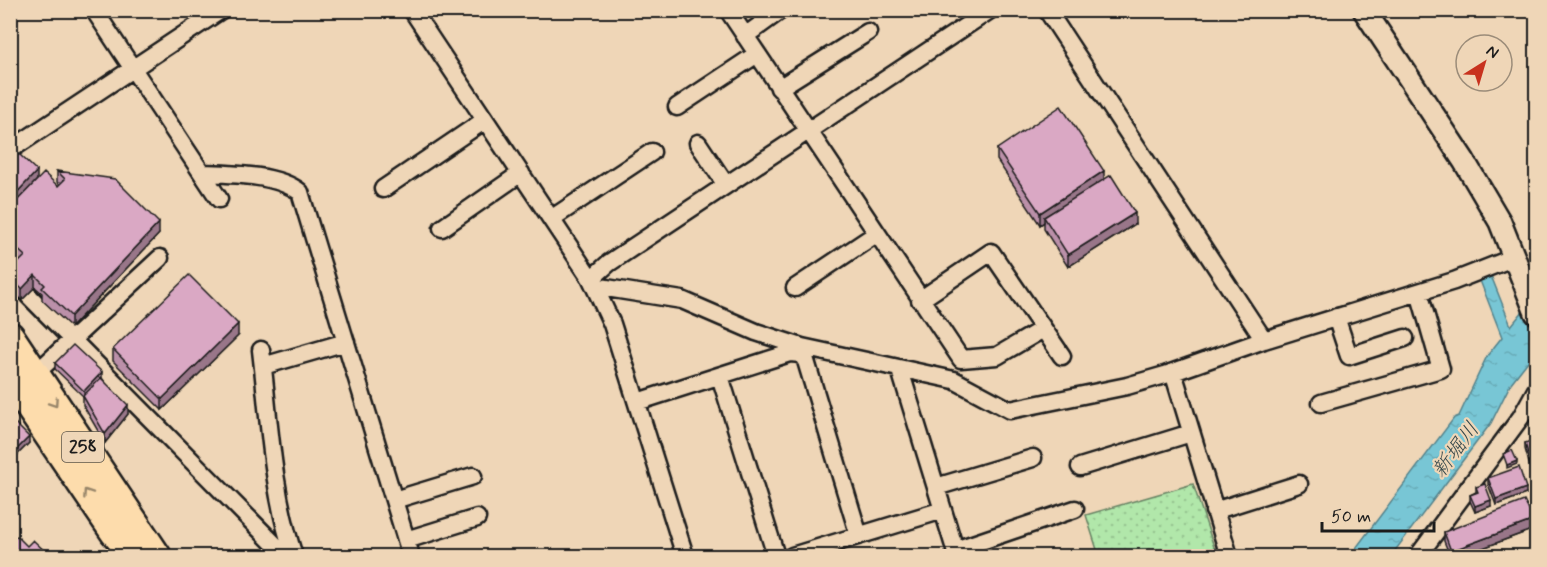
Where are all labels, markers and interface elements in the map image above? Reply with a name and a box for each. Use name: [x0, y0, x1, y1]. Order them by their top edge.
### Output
north arrow: [1454, 33, 1514, 93]
text: N: [1482, 41, 1503, 64]
one-way arrow: [47, 396, 58, 407]
water label: 新堀川: [1426, 416, 1486, 484]
road number: 258: [62, 432, 104, 462]
one-way arrow: [84, 489, 95, 500]
scale bar: [1322, 495, 1434, 533]
text: 50 m: [1331, 505, 1371, 529]

